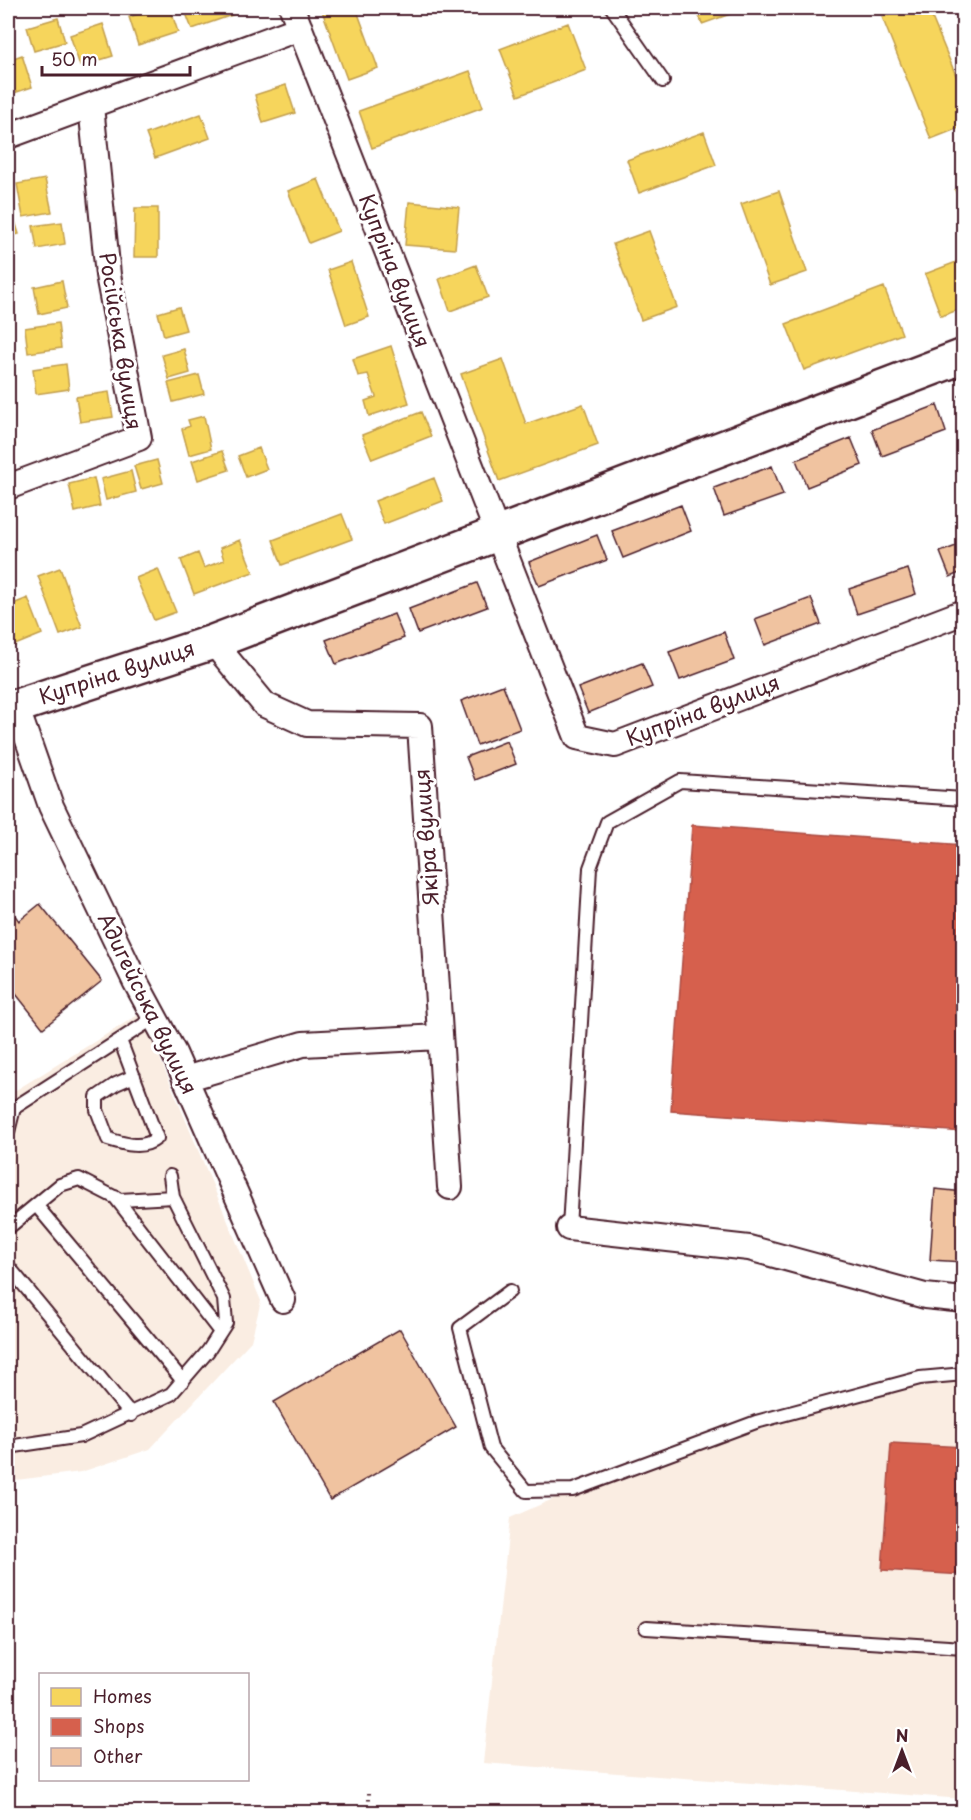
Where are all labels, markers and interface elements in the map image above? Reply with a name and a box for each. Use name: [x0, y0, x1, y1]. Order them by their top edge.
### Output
scale bar: [42, 39, 190, 77]
text: 50 m: [51, 45, 98, 72]
street label: Купріна вулиця: [352, 189, 440, 352]
street label: Російська вулиця: [92, 249, 152, 432]
street label: Купріна вулиця: [34, 631, 199, 711]
street label: Купріна вулиця: [621, 665, 784, 753]
street label: Якіра вулиця: [404, 768, 446, 907]
street label: Адигейська вулиця: [91, 907, 207, 1099]
legend: [39, 1673, 249, 1781]
text: Homes: [93, 1682, 151, 1709]
text: Shops: [93, 1712, 144, 1739]
north arrow: [872, 1721, 932, 1781]
text: N: [896, 1723, 908, 1747]
text: Other: [93, 1742, 143, 1769]

